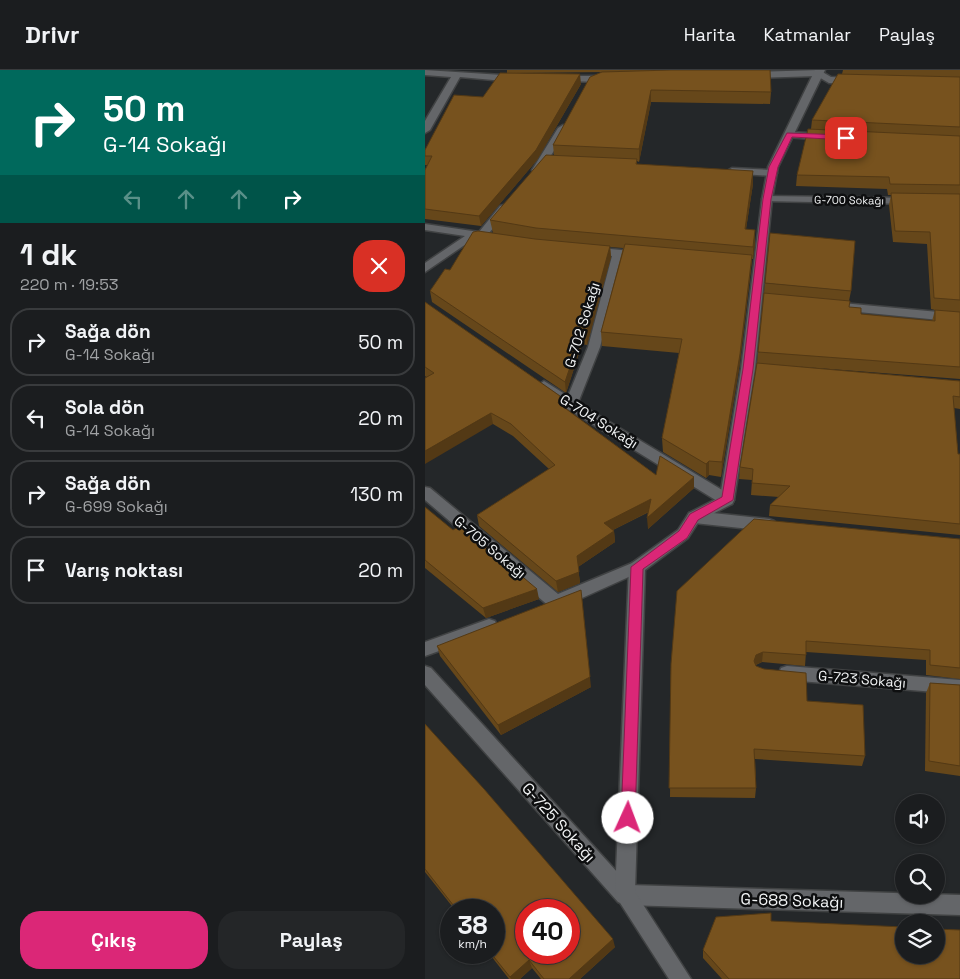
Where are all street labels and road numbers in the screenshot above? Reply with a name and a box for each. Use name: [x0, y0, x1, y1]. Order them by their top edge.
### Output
street label: G-700 Sokağı: [814, 192, 884, 208]
street label: G-702 Sokağı: [560, 280, 604, 370]
street label: G-704 Sokağı: [557, 390, 641, 452]
street label: G-705 Sokağı: [450, 512, 530, 582]
street label: G-723 Sokağı: [817, 666, 907, 692]
street label: G-725 Sokağı: [517, 778, 600, 867]
street label: G-688 Sokağı: [740, 888, 844, 913]

